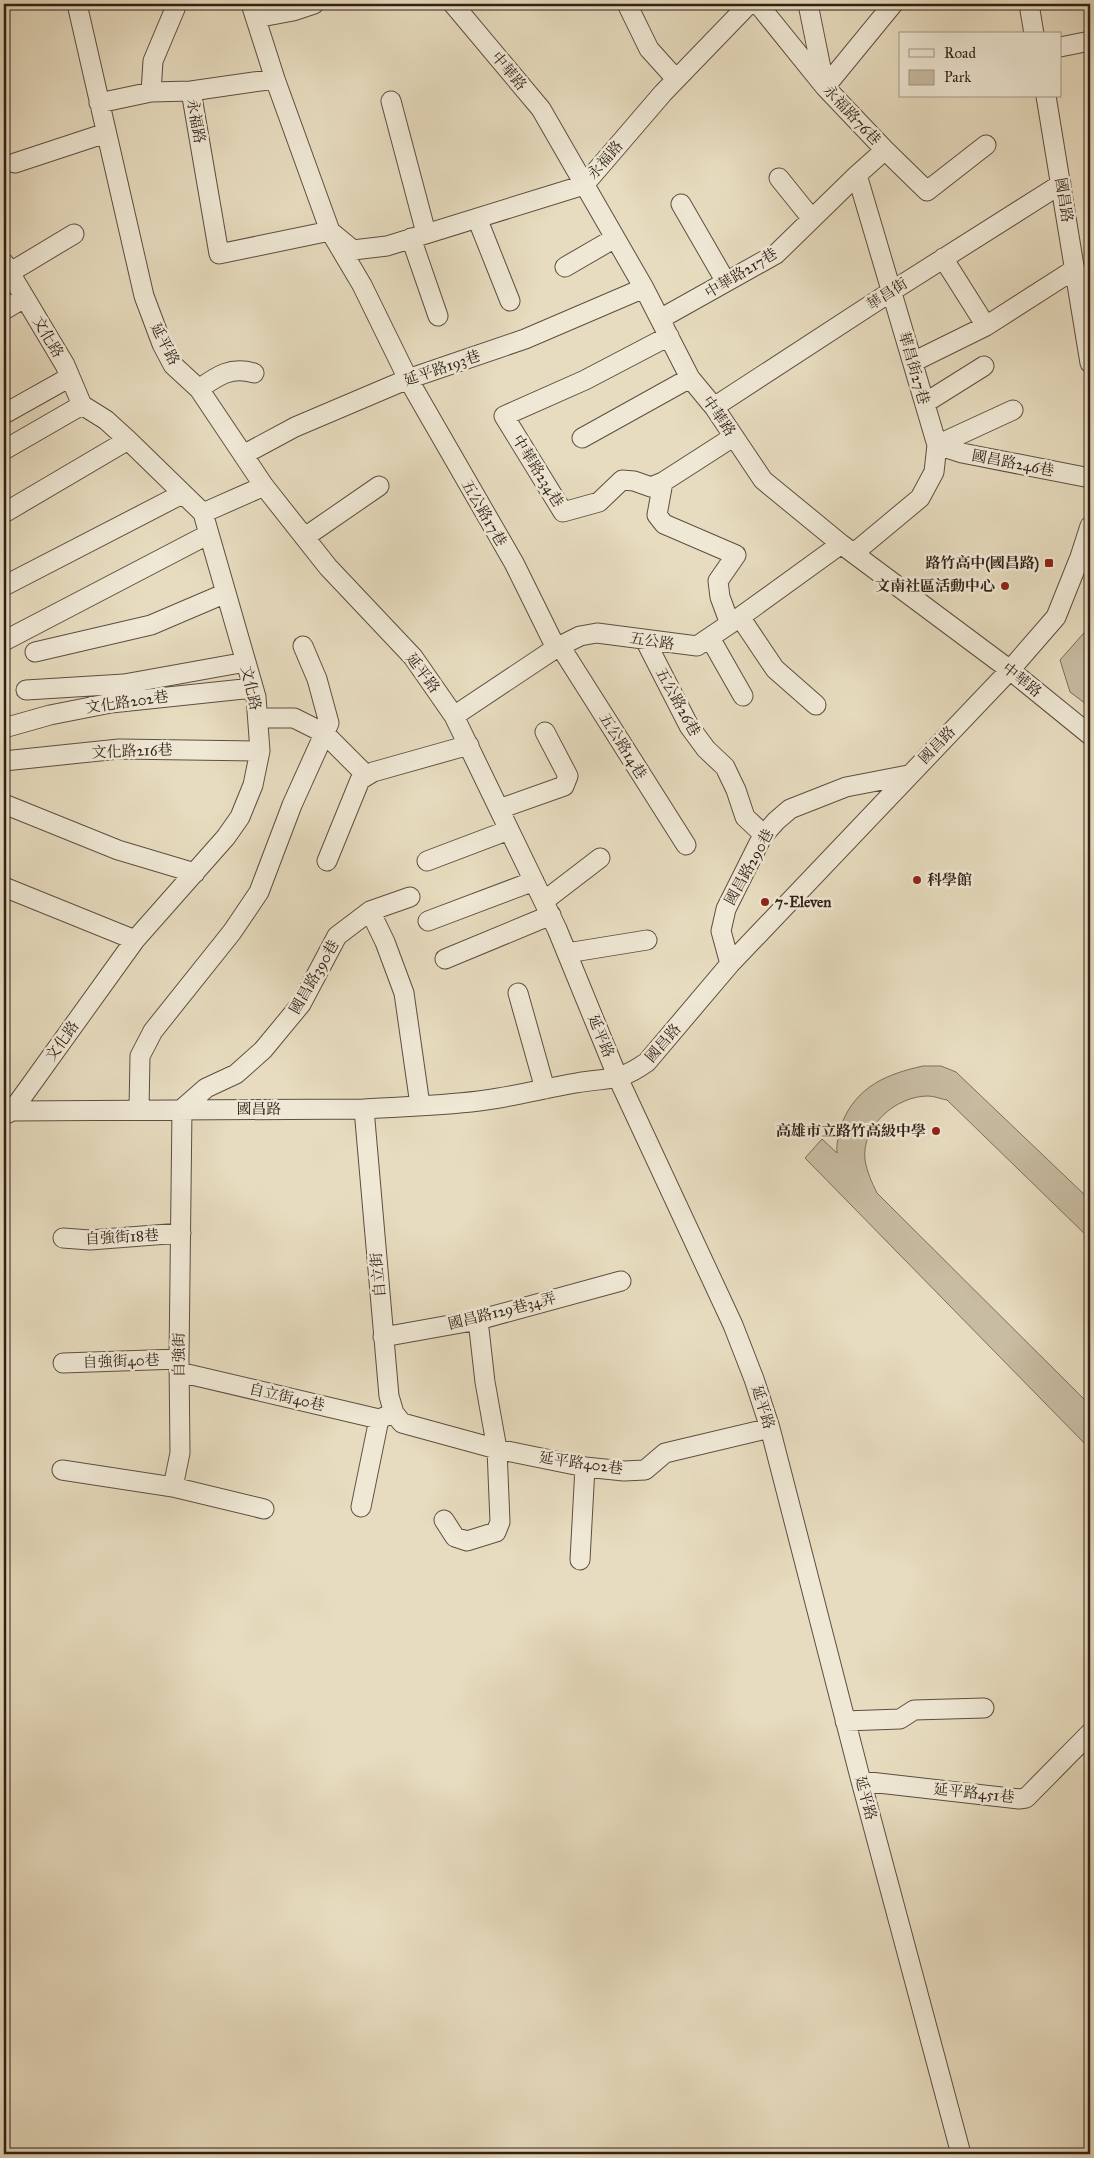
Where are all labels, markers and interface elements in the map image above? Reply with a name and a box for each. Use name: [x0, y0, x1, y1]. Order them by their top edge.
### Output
legend: [899, 32, 1062, 98]
text: Road: [944, 44, 976, 62]
street label: 中華路: [488, 48, 530, 94]
text: Park: [944, 68, 971, 86]
street label: 永福路76巷: [820, 81, 884, 149]
street label: 永福路: [183, 97, 209, 145]
street label: 永福路: [583, 137, 627, 183]
street label: 國昌路: [1052, 176, 1076, 224]
street label: 中華路217巷: [702, 244, 780, 302]
street label: 華昌街: [863, 274, 911, 314]
street label: 文化路: [29, 313, 67, 361]
street label: 延平路: [147, 320, 183, 368]
street label: 華昌街27巷: [895, 329, 933, 407]
street label: 延平路193巷: [401, 346, 483, 390]
street label: 中華路: [699, 392, 739, 440]
street label: 中華路234巷: [509, 432, 567, 510]
street label: 國昌路246巷: [970, 446, 1056, 480]
street label: 五公路17巷: [458, 476, 510, 550]
place label: 路竹高中(國昌路): [926, 554, 1039, 573]
marker: 路竹高中(國昌路): [1043, 557, 1055, 569]
place label: 文南社區活動中心: [875, 577, 995, 595]
marker: 文南社區活動中心: [999, 580, 1011, 592]
street label: 五公路: [628, 629, 676, 653]
street label: 延平路: [402, 650, 444, 696]
street label: 中華路: [999, 659, 1045, 701]
street label: 文化路: [237, 664, 265, 712]
street label: 五公路26巷: [652, 665, 704, 739]
street label: 文化路202巷: [84, 687, 170, 717]
street label: 五公路14巷: [596, 710, 650, 782]
street label: 國昌路: [915, 723, 959, 767]
street label: 文化路216巷: [91, 741, 173, 761]
street label: 國昌路290巷: [721, 826, 777, 908]
place label: 科學館: [927, 871, 972, 889]
marker: 科學館: [911, 874, 923, 886]
place label: 7-Eleven: [775, 893, 832, 911]
marker: 7-Eleven: [759, 896, 771, 908]
street label: 國昌路390巷: [286, 937, 342, 1017]
street label: 延平路: [584, 1012, 618, 1060]
street label: 文化路: [41, 1018, 83, 1064]
street label: 國昌路: [641, 1020, 685, 1066]
street label: 國昌路: [236, 1100, 282, 1118]
place label: 高雄市立路竹高級中學: [776, 1122, 926, 1140]
marker: 高雄市立路竹高級中學: [930, 1125, 942, 1137]
street label: 自強街18巷: [85, 1226, 159, 1248]
street label: 自立街: [367, 1252, 389, 1298]
street label: 國昌路129巷34弄: [446, 1289, 558, 1333]
street label: 自強街: [170, 1332, 188, 1378]
street label: 自強街40巷: [82, 1351, 160, 1371]
street label: 自立街40巷: [247, 1380, 327, 1414]
street label: 延平路: [748, 1383, 778, 1431]
street label: 延平路402巷: [538, 1448, 624, 1478]
street label: 延平路: [851, 1774, 881, 1822]
street label: 延平路451巷: [933, 1780, 1015, 1806]

